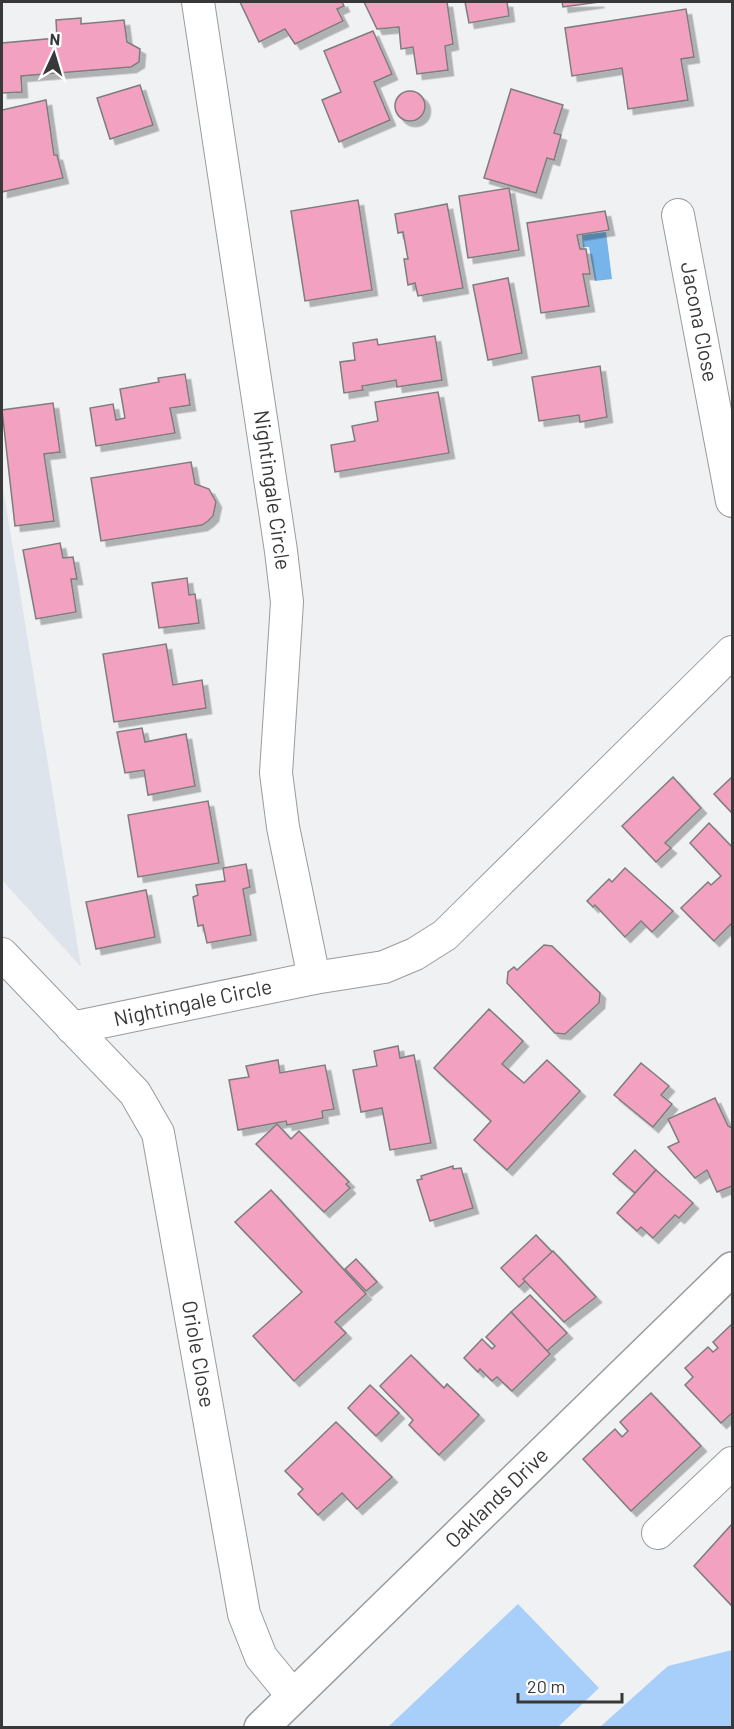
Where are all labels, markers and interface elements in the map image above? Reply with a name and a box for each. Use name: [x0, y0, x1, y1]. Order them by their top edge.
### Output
north arrow: [24, 24, 84, 84]
text: N: [49, 29, 61, 48]
street label: Jacona Close: [677, 260, 724, 384]
street label: Nightingale Circle: [250, 408, 297, 571]
street label: Nightingale Circle: [111, 973, 274, 1031]
street label: Oriole Close: [178, 1298, 221, 1409]
street label: Oaklands Drive: [439, 1442, 553, 1552]
scale bar: [518, 1666, 622, 1704]
text: 20 m: [527, 1675, 565, 1697]

